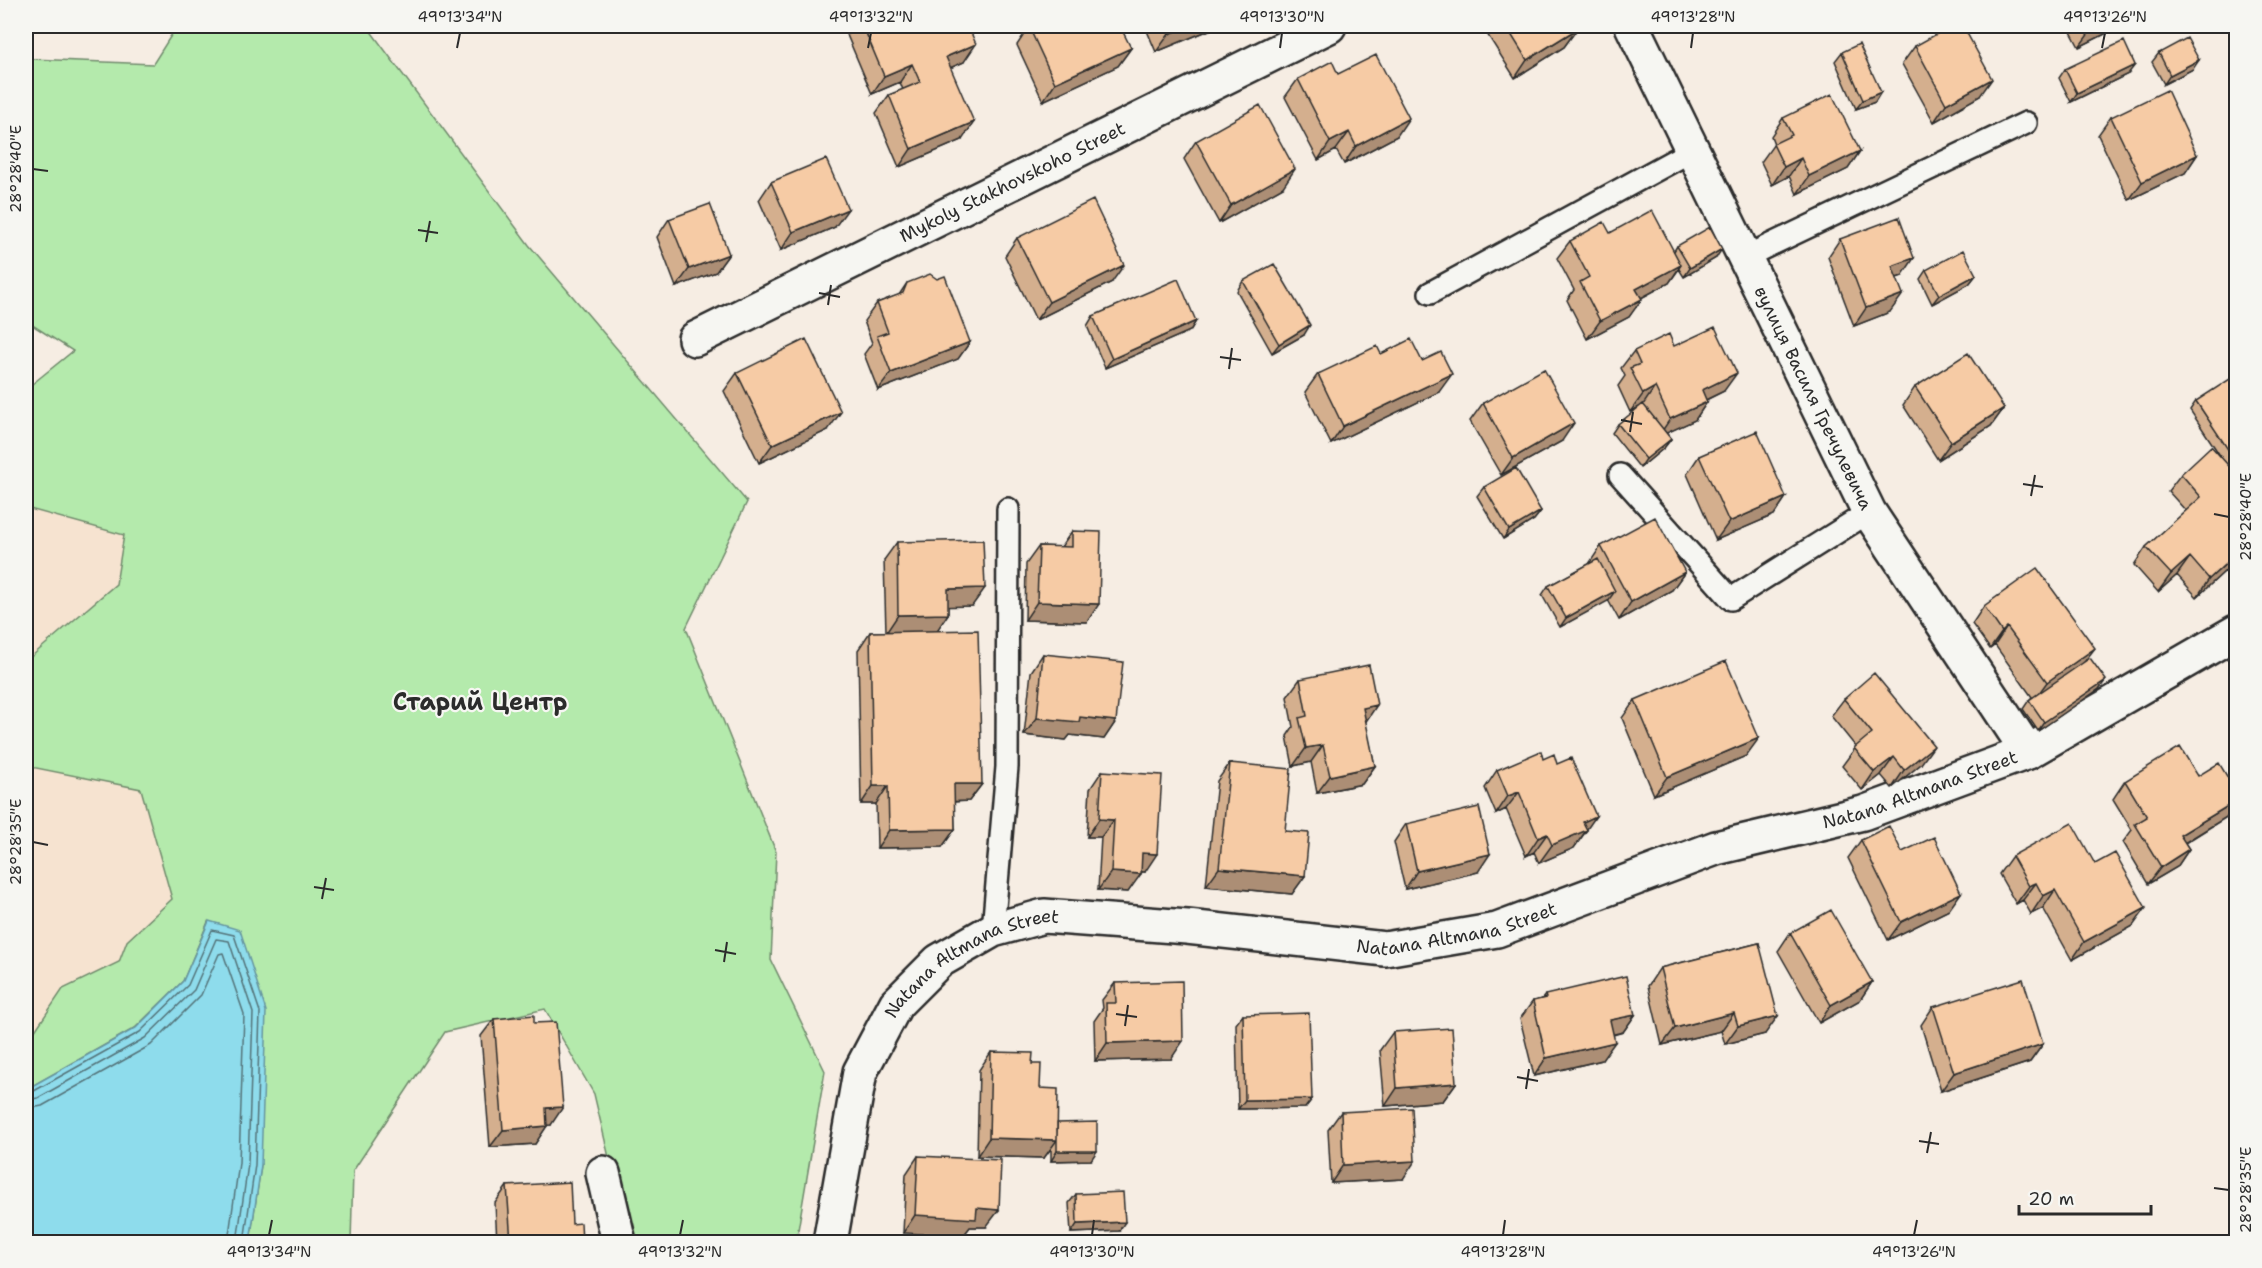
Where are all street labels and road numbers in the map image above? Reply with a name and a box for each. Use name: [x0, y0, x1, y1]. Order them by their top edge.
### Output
street label: Mykoly Stakhovskoho Street: [896, 116, 1129, 248]
street label: вулиця Василя Гречулевича: [1749, 282, 1878, 514]
street label: Natana Altmana Street: [1820, 745, 2021, 834]
street label: Natana Altmana Street: [1355, 897, 1560, 961]
street label: Natana Altmana Street: [879, 904, 1060, 1022]

